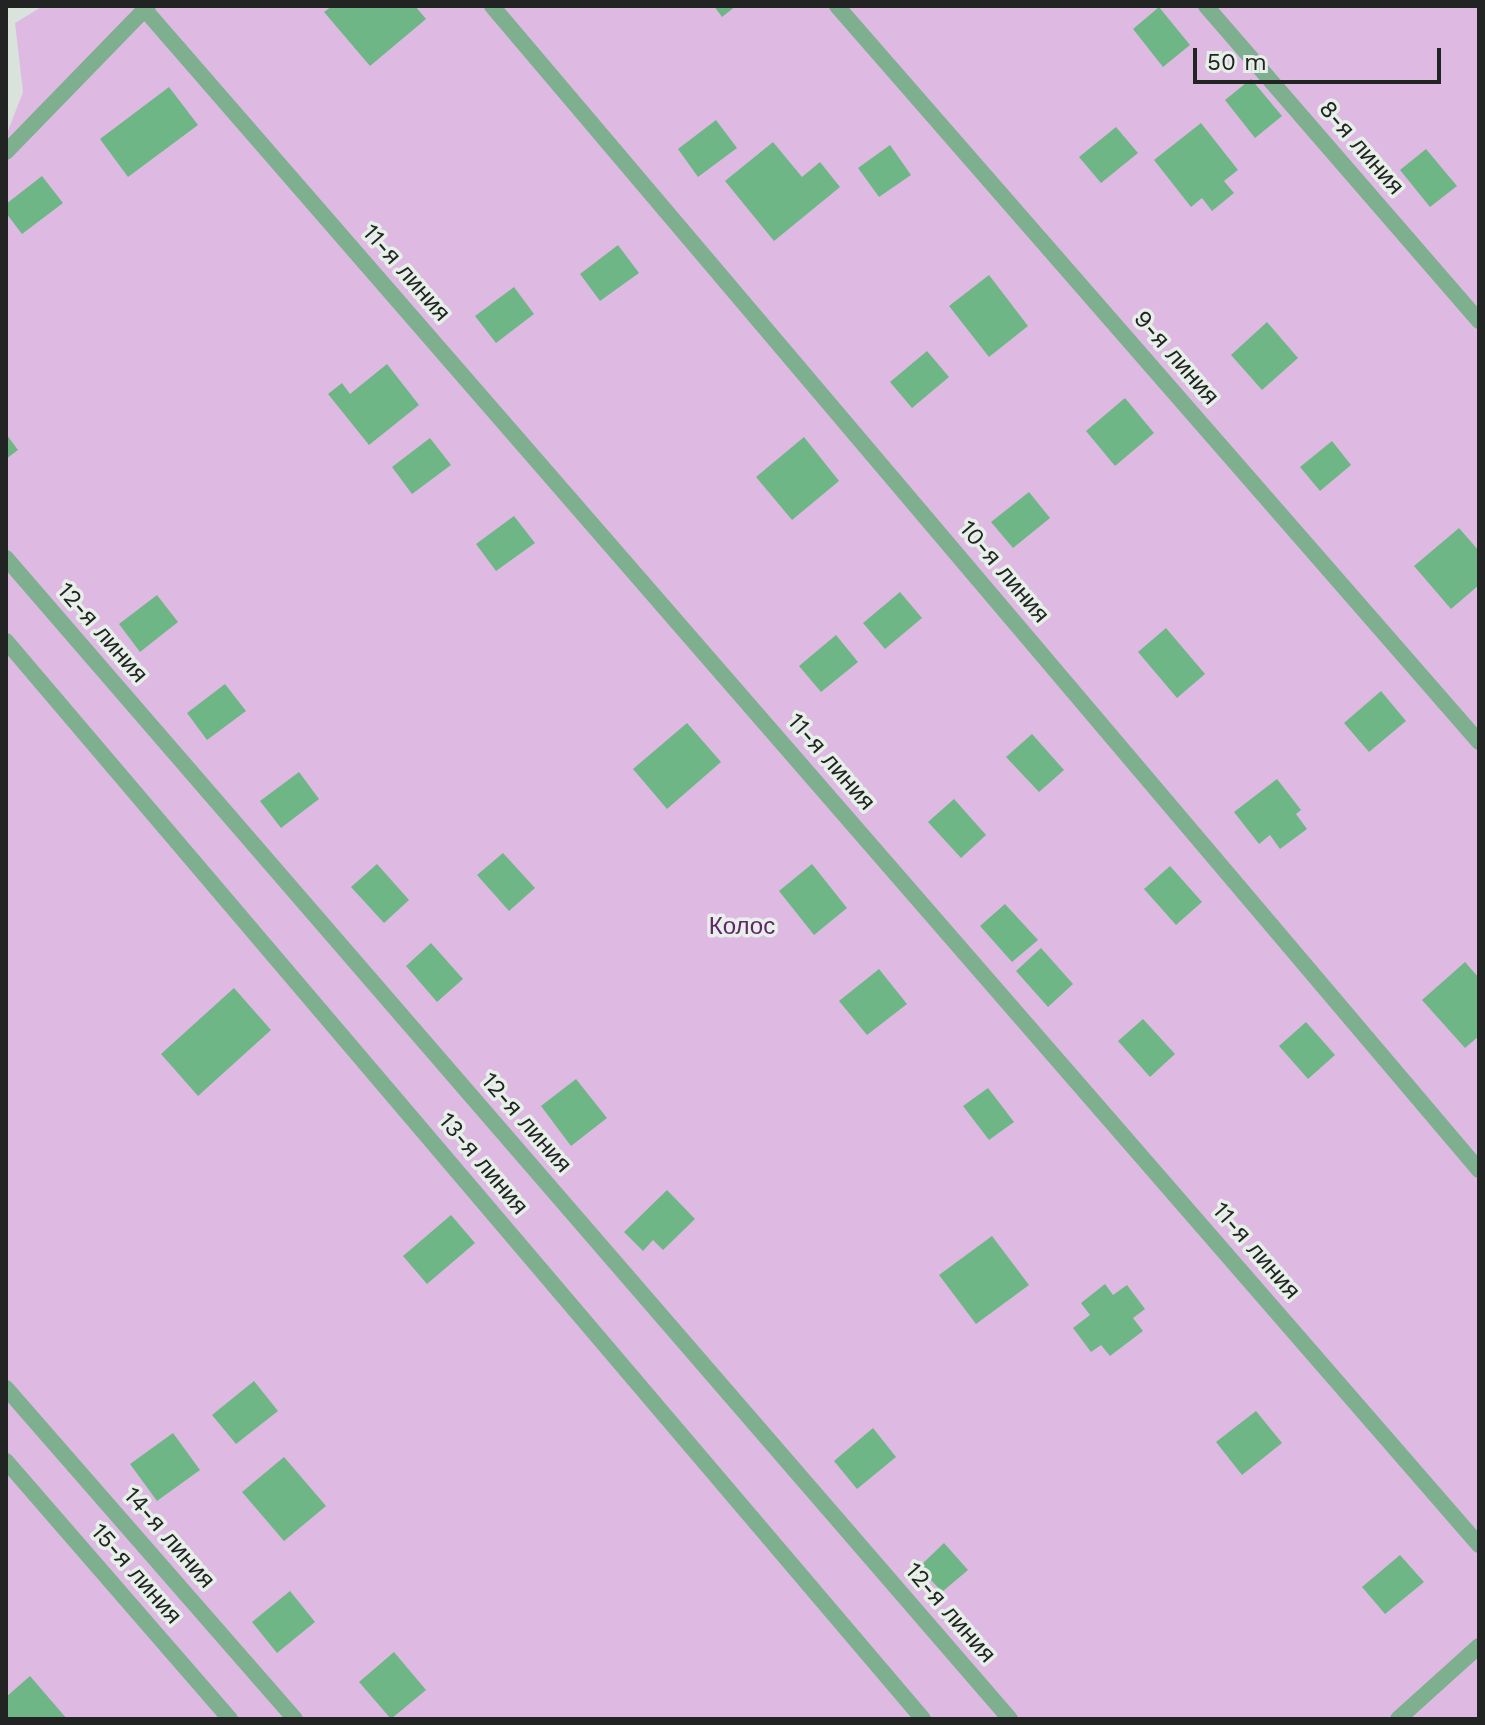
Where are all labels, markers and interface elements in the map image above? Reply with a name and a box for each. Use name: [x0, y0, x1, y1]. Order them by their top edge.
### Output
scale bar: [1197, 32, 1445, 82]
text: 50 m: [1207, 48, 1267, 76]
street label: 8-я линия: [1312, 95, 1410, 201]
street label: 11-я линия: [356, 219, 456, 327]
street label: 9-я линия: [1127, 305, 1225, 411]
street label: 10-я линия: [953, 515, 1055, 629]
street label: 12-я линия: [51, 577, 153, 689]
street label: 11-я линия: [781, 708, 881, 816]
park label: Колос: [709, 913, 775, 941]
street label: 12-я линия: [475, 1067, 577, 1179]
street label: 13-я линия: [432, 1107, 534, 1221]
street label: 11-я линия: [1206, 1197, 1306, 1305]
street label: 14-я линия: [117, 1482, 221, 1594]
street label: 15-я линия: [85, 1518, 187, 1630]
street label: 12-я линия: [899, 1557, 1001, 1669]

